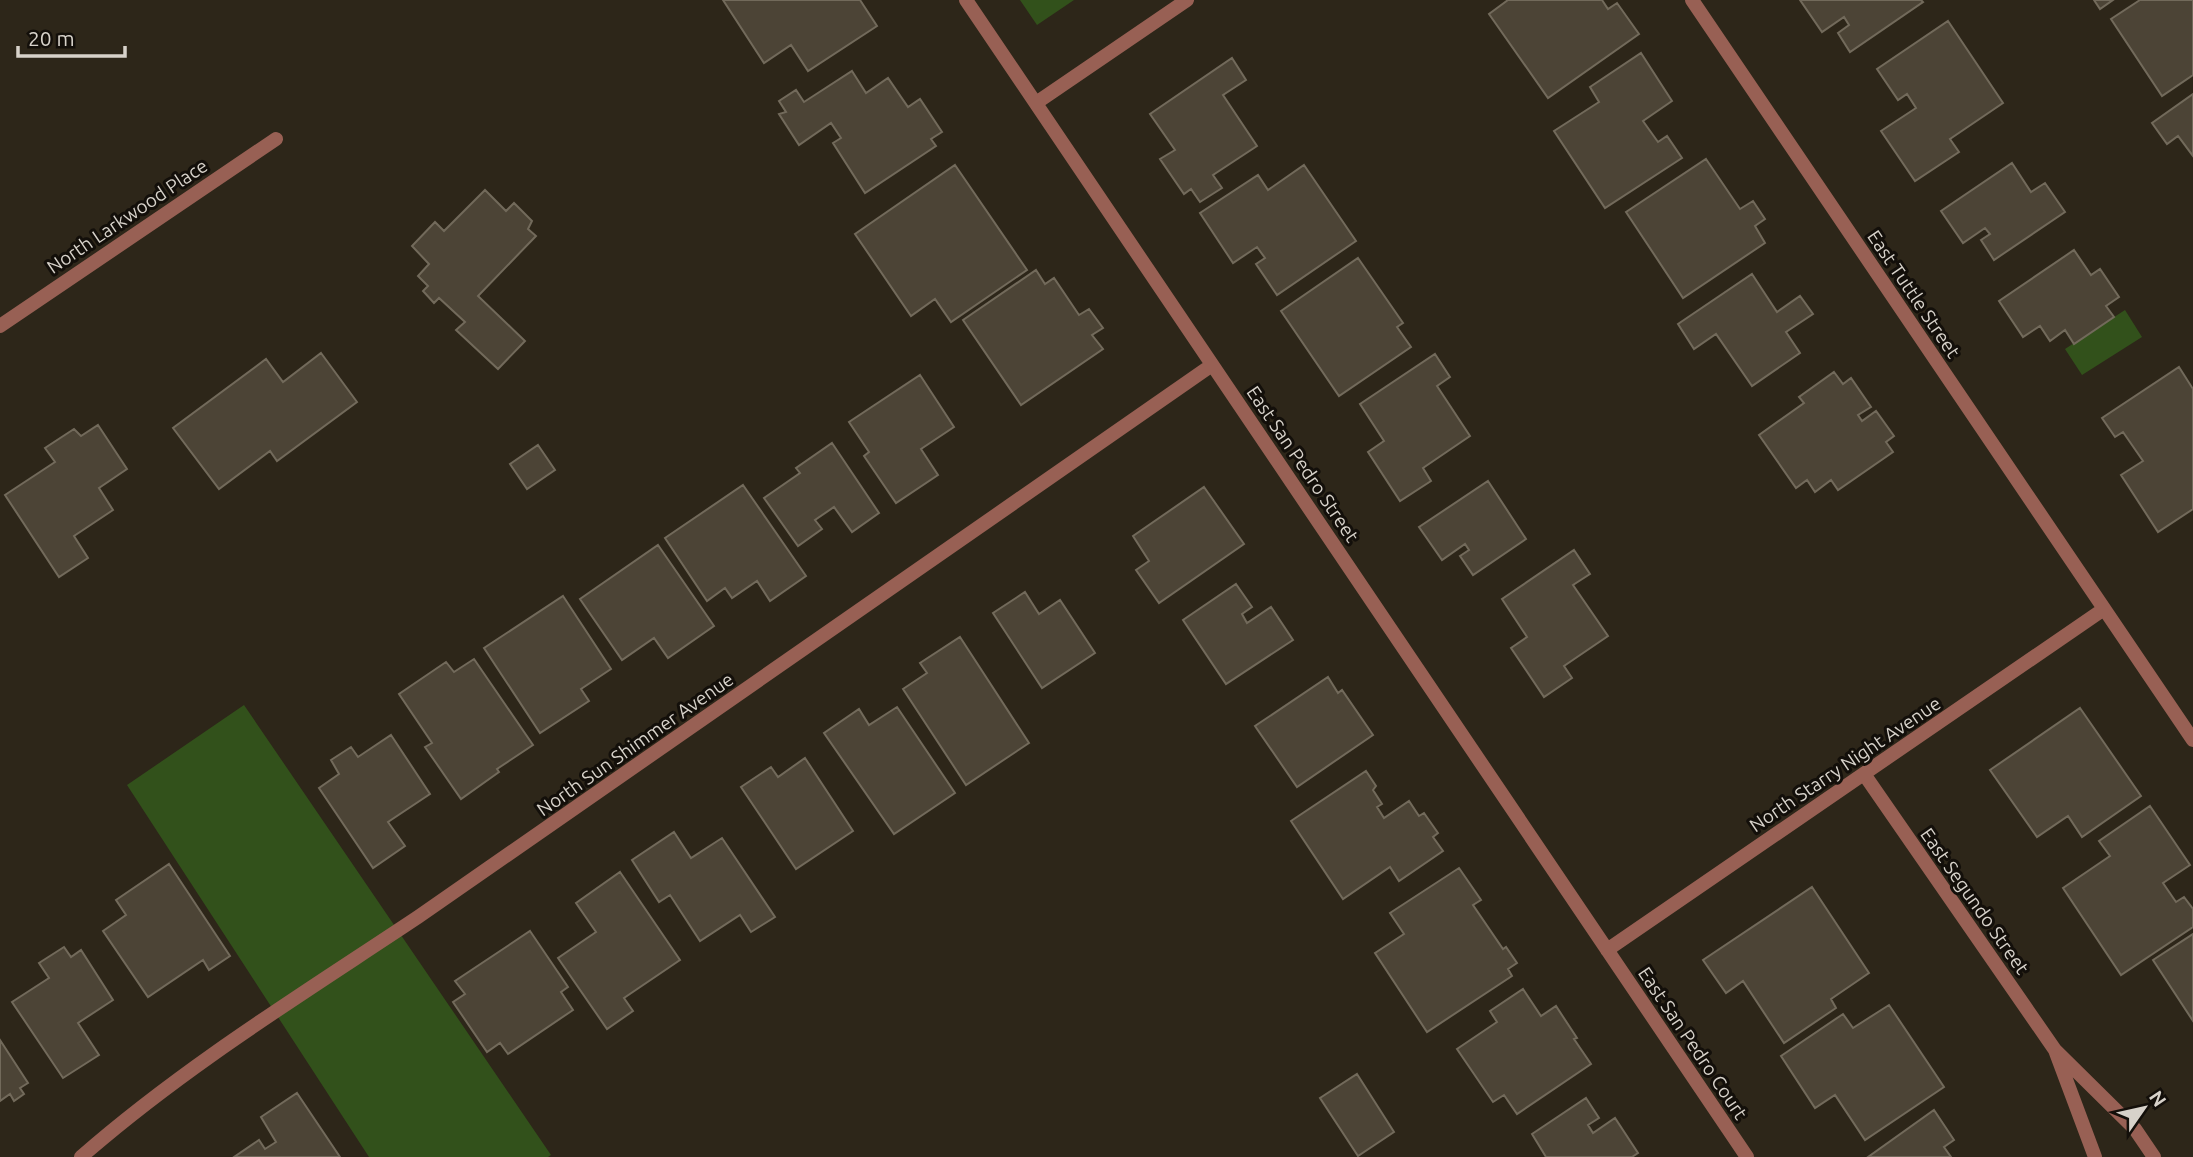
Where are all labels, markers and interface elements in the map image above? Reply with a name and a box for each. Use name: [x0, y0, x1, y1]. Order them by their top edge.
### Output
scale bar: [18, 14, 124, 58]
text: 20 m: [28, 26, 75, 50]
street label: North Larkwood Place: [43, 154, 211, 278]
street label: East Tuttle Street: [1863, 226, 1965, 362]
street label: East San Pedro Street: [1243, 382, 1364, 547]
street label: North Sun Shimmer Avenue: [533, 668, 737, 820]
street label: North Starry Night Avenue: [1745, 692, 1945, 836]
street label: East Segundo Street: [1916, 824, 2034, 979]
street label: East San Pedro Court: [1634, 963, 1752, 1124]
north arrow: [2109, 1073, 2179, 1143]
text: N: [2145, 1086, 2171, 1111]

